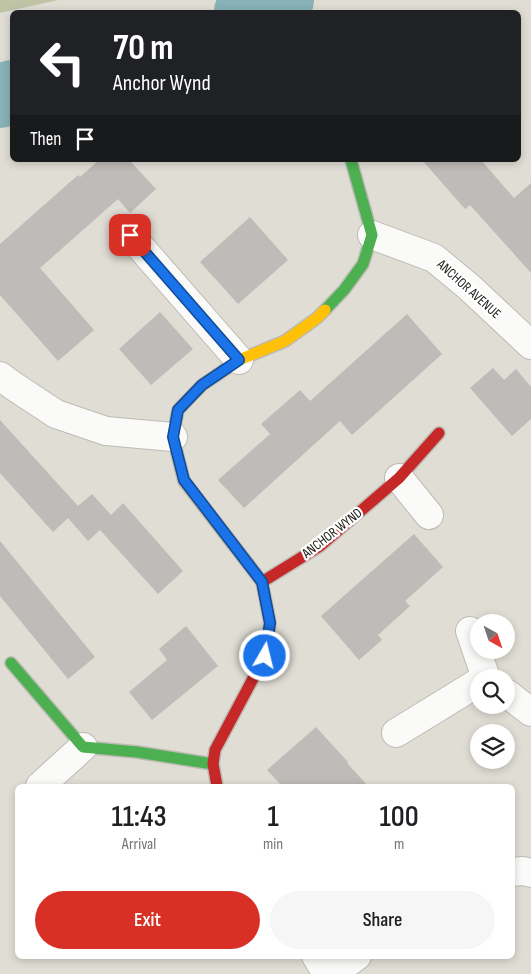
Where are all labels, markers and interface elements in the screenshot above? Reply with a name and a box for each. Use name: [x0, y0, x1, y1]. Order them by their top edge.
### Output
text: 70 m: [113, 27, 173, 70]
icon: left: [30, 30, 95, 95]
text: Anchor Wynd: [113, 70, 211, 97]
icon: arrive: [71, 125, 99, 153]
text: Then: [30, 128, 61, 151]
pin: [109, 214, 151, 256]
icon: arrive: [116, 221, 144, 249]
street label: ANCHOR AVENUE: [433, 255, 505, 322]
street label: ANCHOR WYND: [298, 504, 366, 562]
north arrow: [470, 614, 515, 659]
map controls: [470, 614, 515, 769]
position arrow: [238, 629, 290, 681]
button: search: [470, 669, 515, 714]
button: layers: [470, 724, 515, 769]
text: 11:43: [111, 799, 167, 835]
text: 1: [268, 799, 279, 835]
text: 100: [380, 799, 419, 835]
text: Arrival: [122, 835, 156, 854]
text: min: [263, 835, 283, 854]
text: m: [394, 835, 404, 854]
button: Exit: [35, 891, 260, 949]
button: Share: [270, 891, 495, 949]

